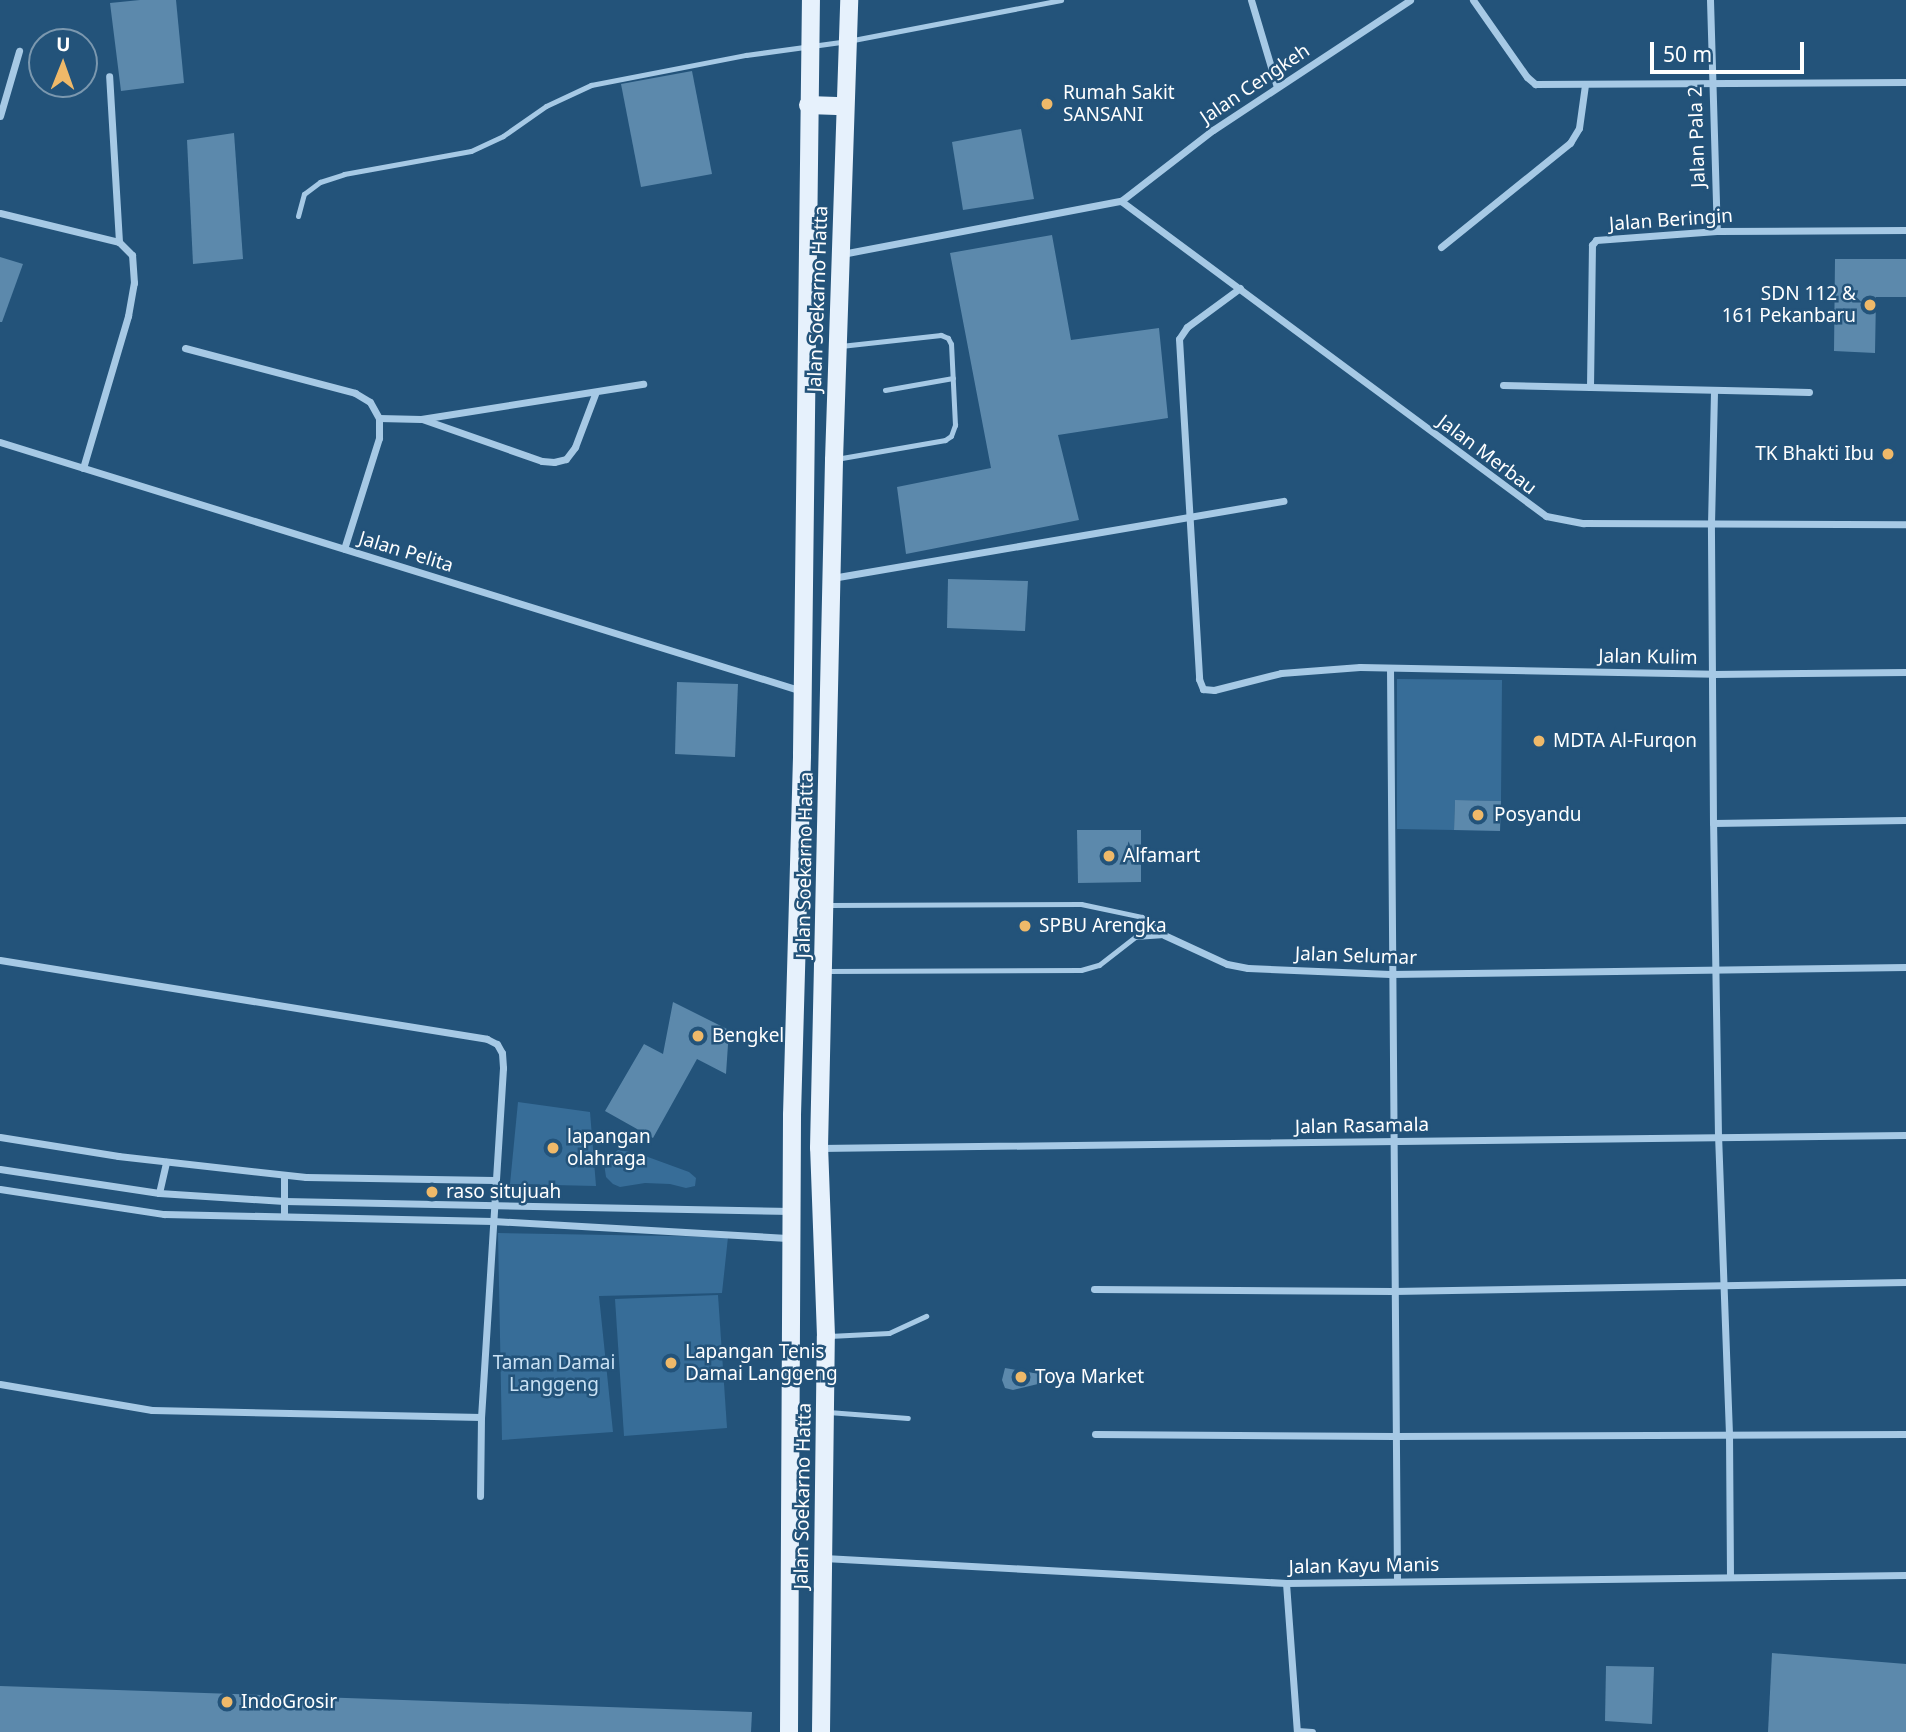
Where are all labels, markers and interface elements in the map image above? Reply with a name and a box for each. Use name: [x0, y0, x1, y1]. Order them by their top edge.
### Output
north arrow: [28, 28, 98, 98]
scale bar: [1654, 28, 1808, 72]
text: U: [56, 31, 71, 57]
street label: Jalan Cengkeh: [1196, 39, 1314, 129]
text: 50 m: [1663, 40, 1712, 68]
place label: Rumah Sakit SANSANI: [1063, 82, 1175, 126]
street label: Jalan Pala 2: [1684, 86, 1710, 188]
marker: Rumah Sakit SANSANI: [1037, 94, 1057, 114]
street label: Jalan Beringin: [1608, 204, 1734, 236]
street label: Jalan Soekarno Hatta: [803, 205, 833, 393]
place label: SDN 112 & 161 Pekanbaru: [1722, 283, 1856, 327]
marker: SDN 112 & 161 Pekanbaru: [1862, 297, 1878, 313]
street label: Jalan Merbau: [1433, 410, 1541, 500]
place label: TK Bhakti Ibu: [1755, 443, 1874, 465]
marker: TK Bhakti Ibu: [1880, 446, 1896, 462]
street label: Jalan Pelita: [356, 527, 456, 577]
street label: Jalan Kulim: [1598, 645, 1698, 669]
place label: MDTA Al-Furqon: [1553, 730, 1697, 752]
marker: MDTA Al-Furqon: [1531, 733, 1547, 749]
street label: Jalan Soekarno Hatta: [792, 771, 818, 959]
place label: Posyandu: [1494, 804, 1582, 826]
marker: Posyandu: [1468, 805, 1488, 825]
place label: Alfamart: [1123, 845, 1200, 867]
marker: Alfamart: [1101, 848, 1117, 864]
place label: SPBU Arengka: [1039, 915, 1167, 937]
marker: SPBU Arengka: [1017, 918, 1033, 934]
street label: Jalan Selumar: [1295, 942, 1417, 970]
place label: Bengkel: [712, 1025, 784, 1047]
marker: Bengkel: [690, 1028, 706, 1044]
street label: Jalan Rasamala: [1295, 1113, 1429, 1139]
place label: lapangan olahraga: [567, 1126, 651, 1170]
marker: lapangan olahraga: [545, 1140, 561, 1156]
place label: raso situjuah: [446, 1181, 561, 1203]
marker: raso situjuah: [424, 1184, 440, 1200]
place label: Lapangan Tenis Damai Langgeng: [685, 1341, 838, 1385]
park label: Taman Damai Langgeng: [493, 1352, 615, 1396]
marker: Lapangan Tenis Damai Langgeng: [663, 1355, 679, 1371]
place label: Toya Market: [1035, 1366, 1144, 1388]
marker: Toya Market: [1013, 1369, 1029, 1385]
street label: Jalan Soekarno Hatta: [790, 1402, 816, 1590]
street label: Jalan Kayu Manis: [1289, 1553, 1439, 1579]
place label: IndoGrosir: [241, 1691, 337, 1713]
marker: IndoGrosir: [219, 1694, 235, 1710]

